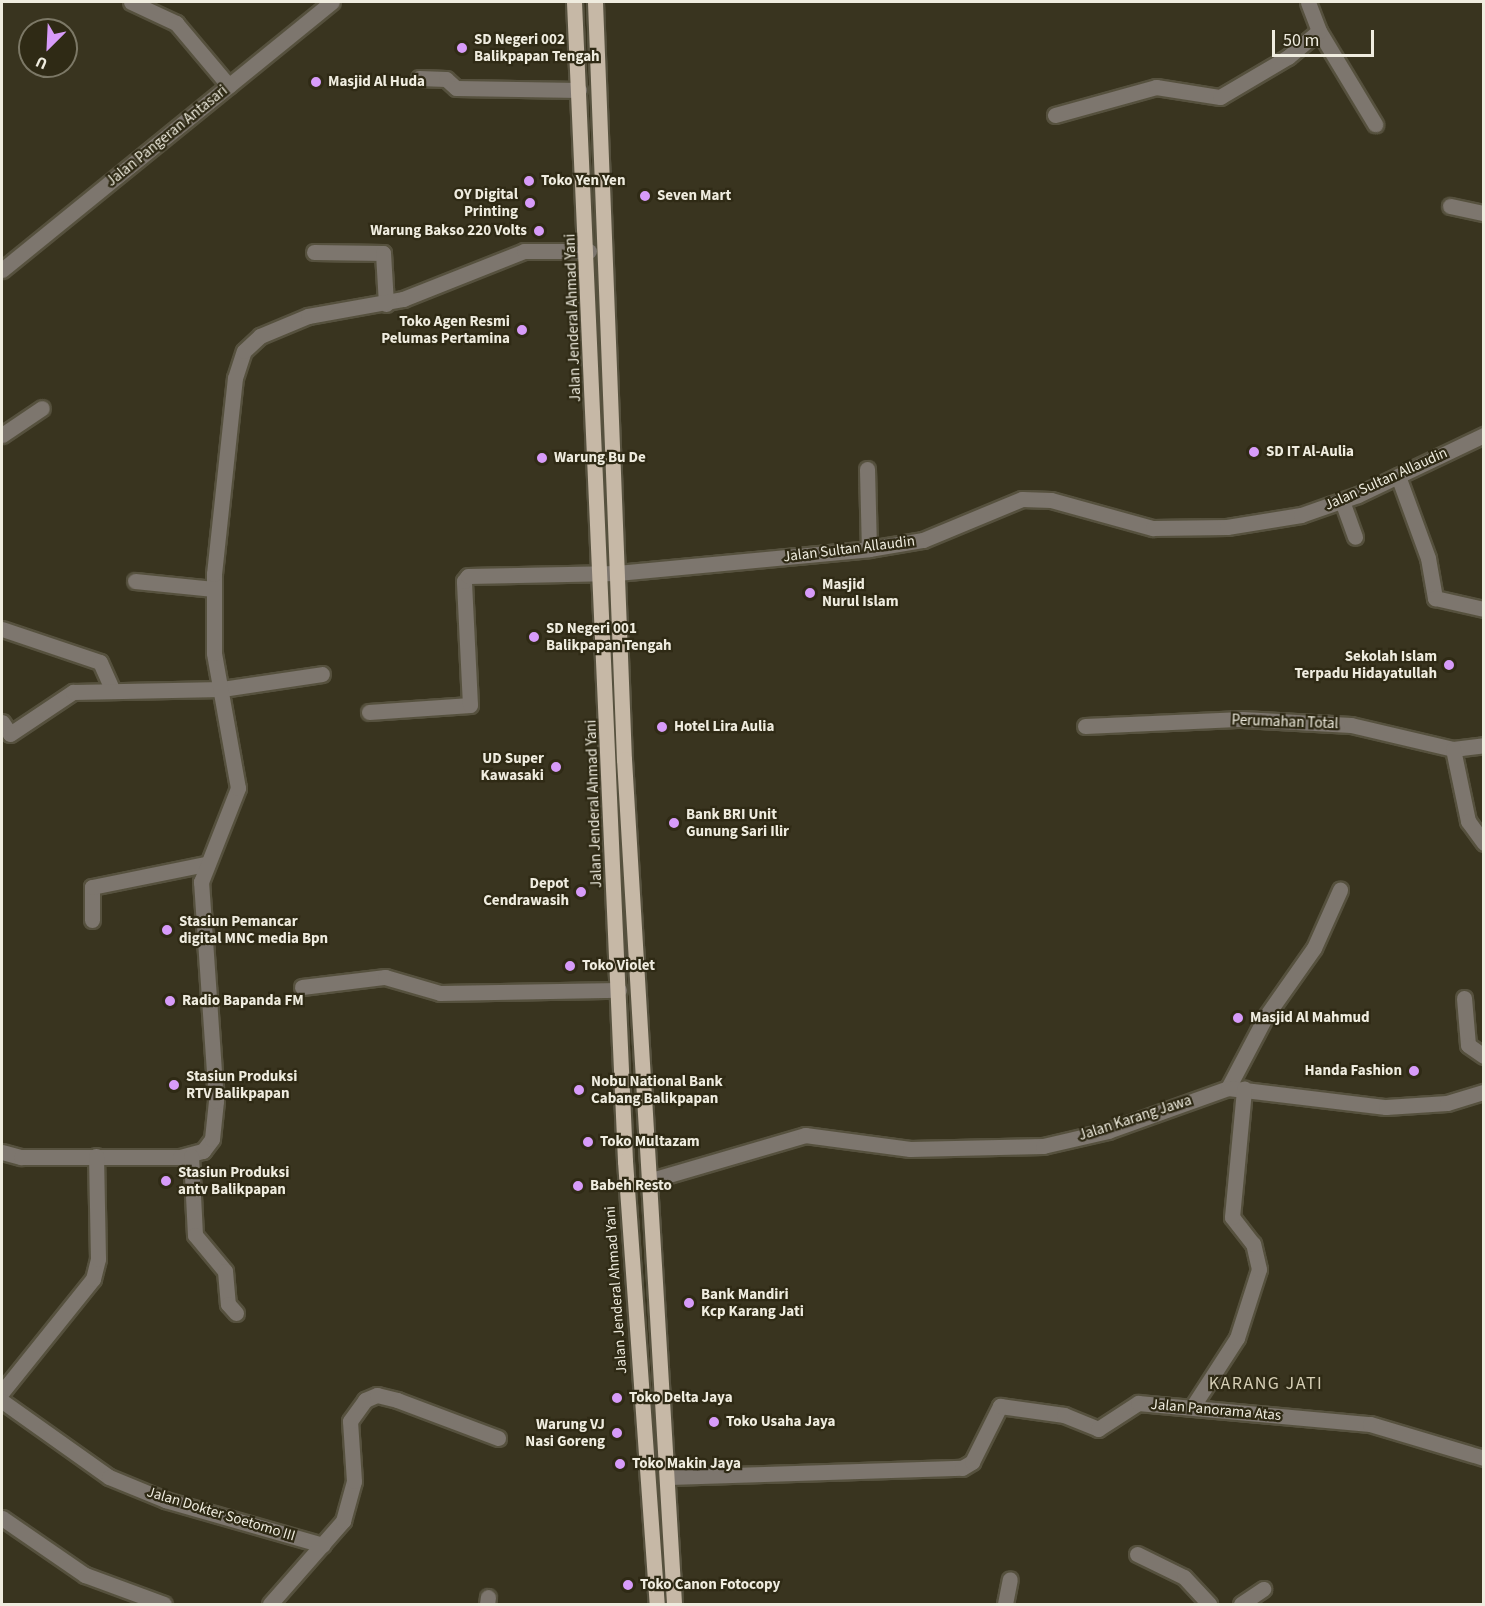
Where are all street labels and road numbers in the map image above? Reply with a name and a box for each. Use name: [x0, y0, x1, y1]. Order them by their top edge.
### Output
street label: Jalan Pangeran Antasari: [103, 82, 231, 190]
street label: Jalan Jenderal Ahmad Yani: [561, 234, 585, 402]
street label: Jalan Sultan Allaudin: [1322, 444, 1450, 514]
street label: Jalan Sultan Allaudin: [782, 532, 916, 566]
street label: Perumahan Total: [1231, 711, 1339, 733]
street label: Jalan Jenderal Ahmad Yani: [582, 720, 606, 888]
street label: Jalan Karang Jawa: [1076, 1091, 1194, 1145]
street label: Jalan Jenderal Ahmad Yani: [601, 1205, 631, 1375]
street label: Jalan Panorama Atas: [1150, 1395, 1282, 1425]
street label: Jalan Dokter Soetomo III: [145, 1483, 297, 1545]

